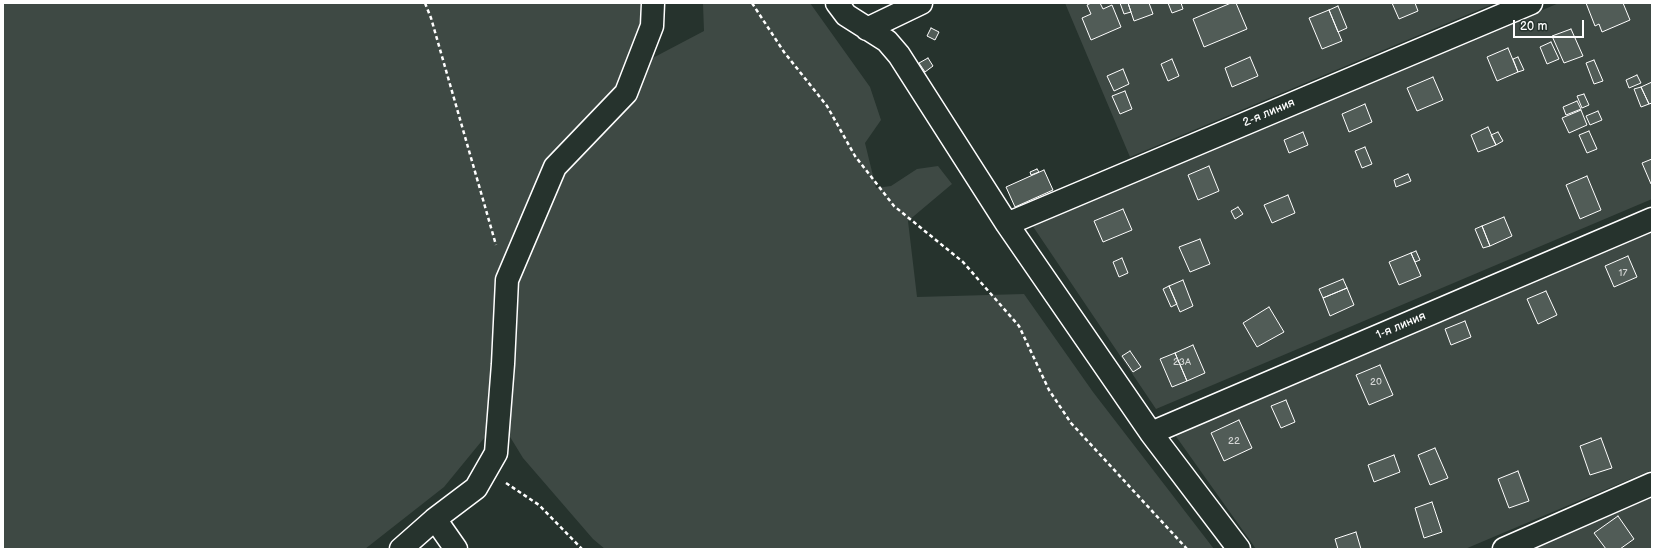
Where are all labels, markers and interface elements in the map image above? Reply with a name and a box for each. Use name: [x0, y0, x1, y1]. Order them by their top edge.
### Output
scale bar: [1515, 12, 1586, 38]
text: 20 m: [1520, 19, 1547, 34]
street label: 2-я линия: [1241, 96, 1297, 130]
house number: 17: [1619, 267, 1627, 279]
street label: 1-я линия: [1374, 309, 1428, 343]
house number: 23А: [1173, 356, 1191, 368]
house number: 20: [1370, 376, 1382, 388]
house number: 22: [1228, 435, 1240, 447]

